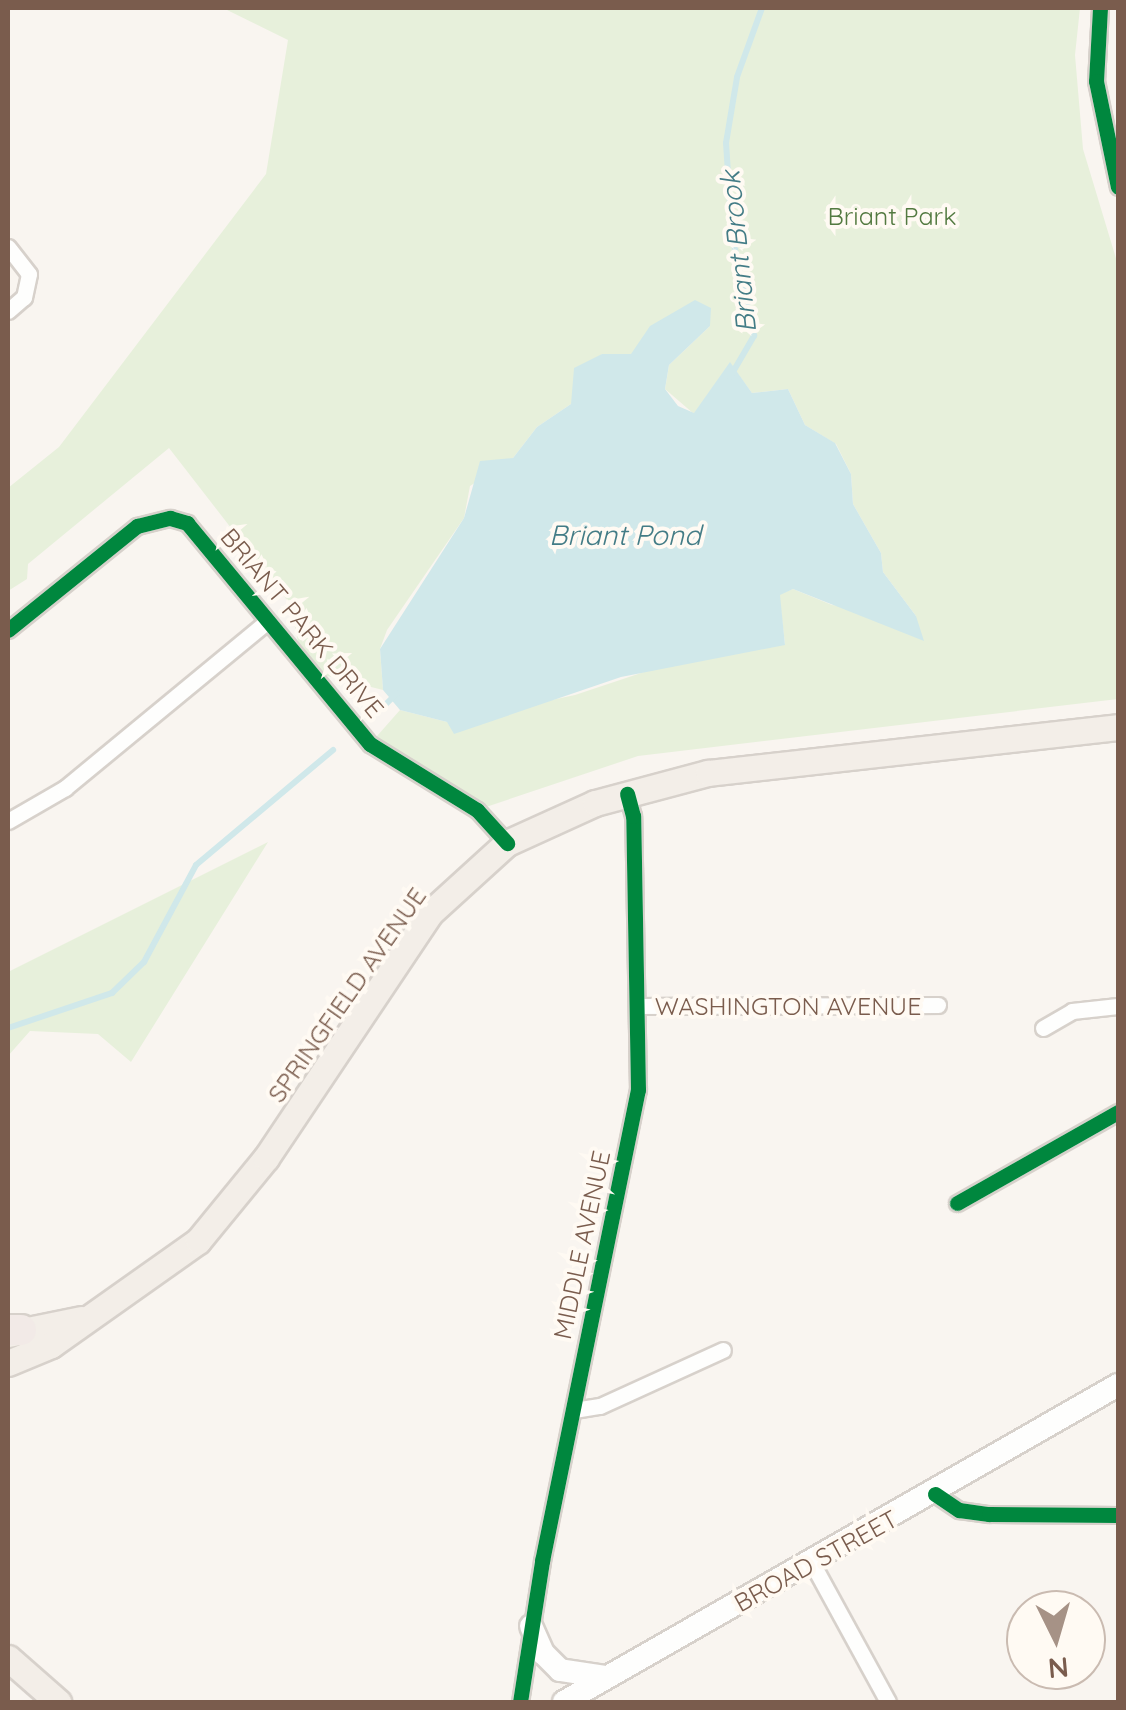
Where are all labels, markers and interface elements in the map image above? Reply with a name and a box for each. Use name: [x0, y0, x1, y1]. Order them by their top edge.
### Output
water label: Briant Brook: [713, 169, 763, 335]
park label: Briant Park: [827, 201, 957, 231]
water label: Briant Pond: [549, 518, 701, 552]
street label: BRIANT PARK DRIVE: [214, 522, 390, 724]
street label: SPRINGFIELD AVENUE: [262, 882, 432, 1108]
street label: WASHINGTON AVENUE: [655, 991, 921, 1021]
street label: MIDDLE AVENUE: [547, 1148, 617, 1342]
street label: BROAD STREET: [729, 1504, 903, 1618]
north arrow: [1006, 1590, 1106, 1690]
text: N: [1047, 1650, 1070, 1687]

